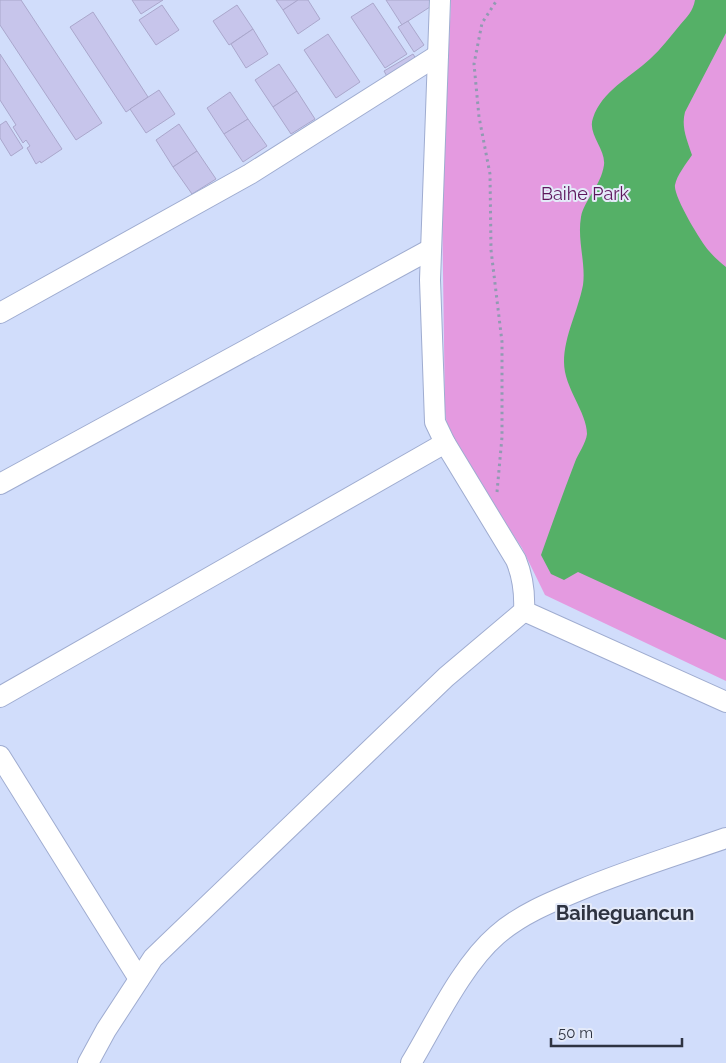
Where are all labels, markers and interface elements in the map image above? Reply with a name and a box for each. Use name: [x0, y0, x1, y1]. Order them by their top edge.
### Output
park label: Baihe Park: [541, 183, 630, 204]
district label: Baiheguancun: [556, 901, 694, 925]
scale bar: [551, 1016, 682, 1048]
text: 50 m: [558, 1024, 593, 1042]

